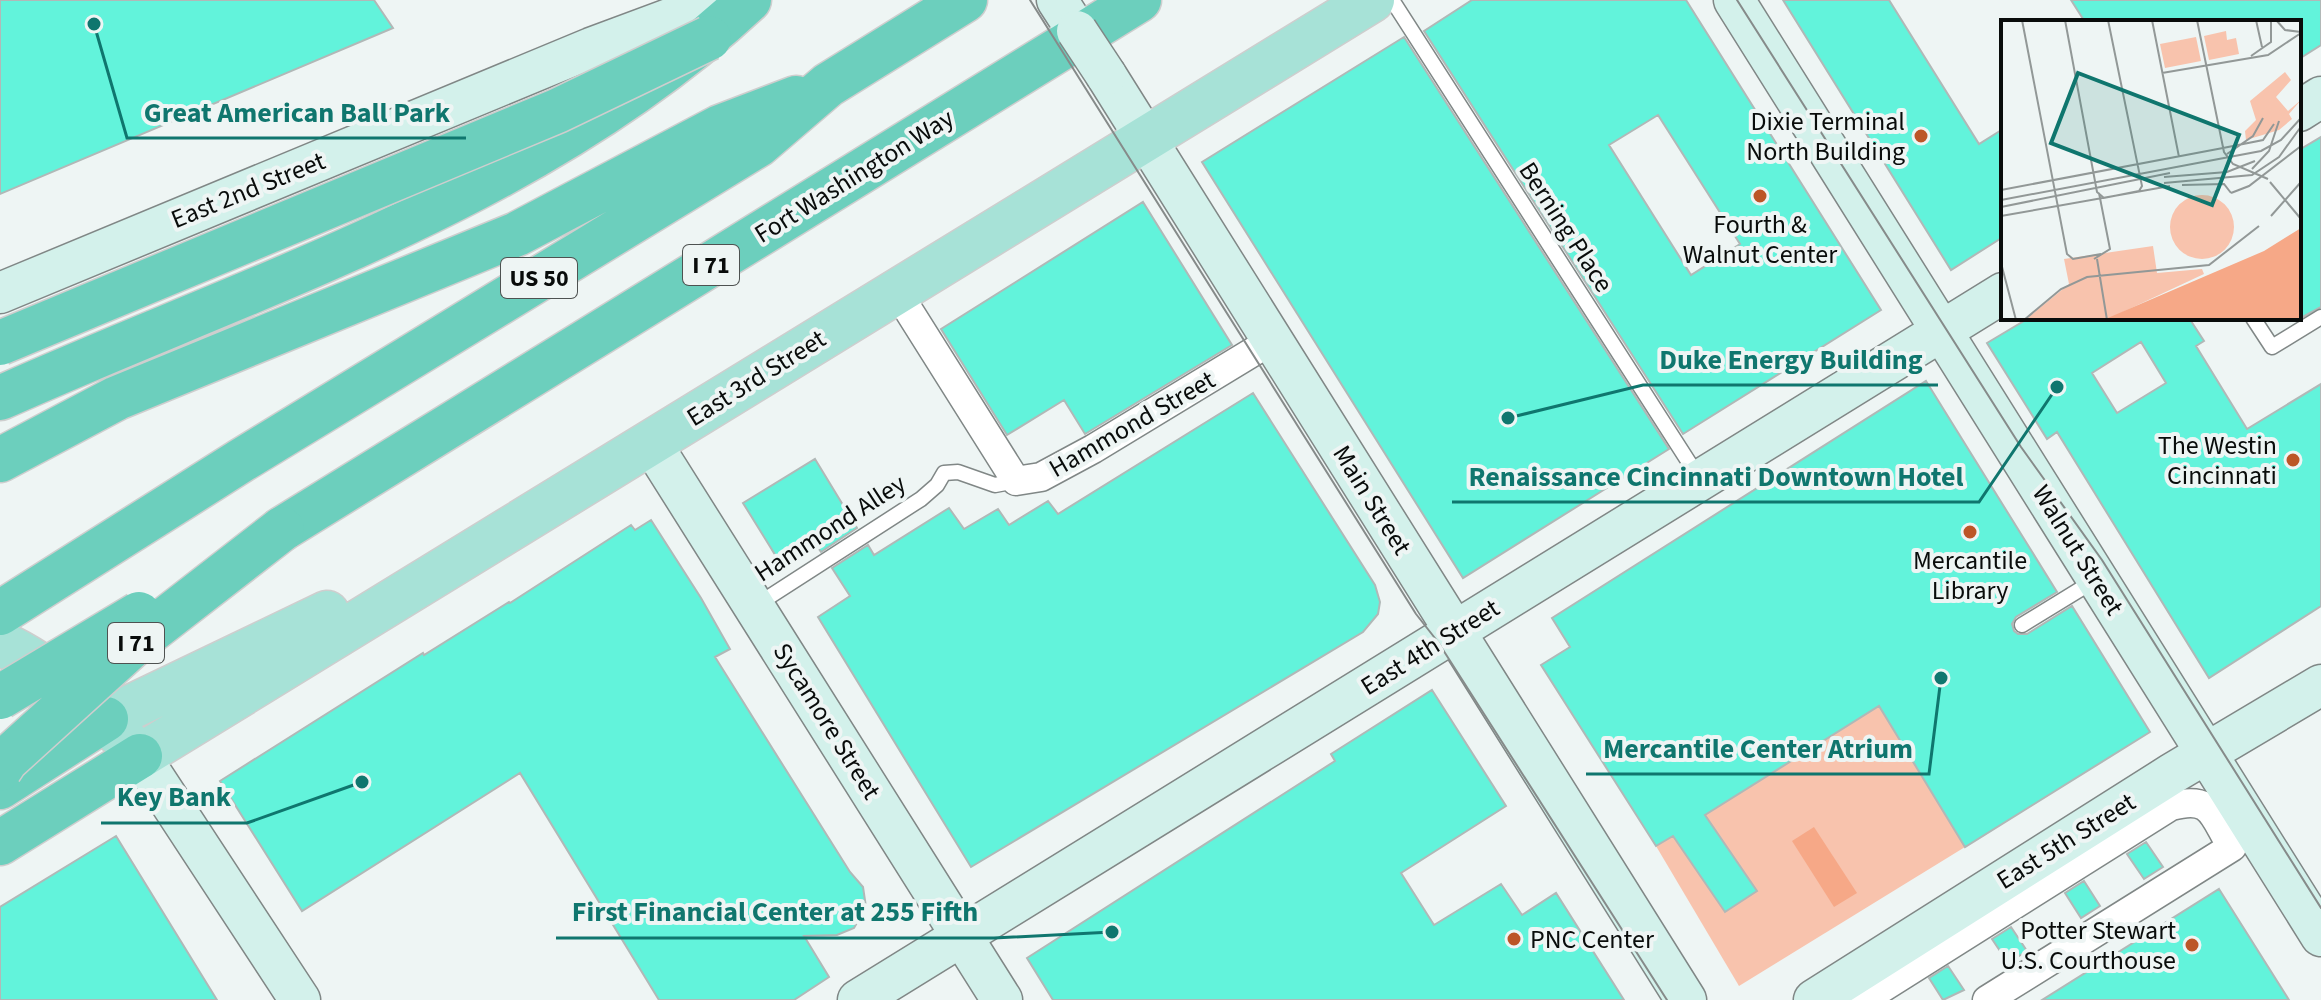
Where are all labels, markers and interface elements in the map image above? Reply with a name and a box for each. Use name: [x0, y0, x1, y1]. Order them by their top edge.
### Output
inset map: [2001, 20, 2301, 320]
callout: Great American Ball Park: [127, 86, 466, 138]
text: Great American Ball Park: [144, 93, 451, 133]
street label: Fort Washington Way: [747, 100, 961, 252]
place label: Dixie Terminal North Building: [1746, 103, 1905, 170]
marker: Dixie Terminal North Building: [1912, 127, 1930, 145]
street label: East 2nd Street: [165, 142, 331, 238]
street label: Berning Place: [1510, 154, 1622, 300]
marker: Fourth & Walnut Center: [1751, 187, 1769, 205]
place label: Fourth & Walnut Center: [1683, 206, 1838, 273]
road number: I 71: [683, 245, 739, 285]
road number: US 50: [501, 258, 577, 298]
street label: East 3rd Street: [679, 320, 833, 435]
callout: Duke Energy Building: [1643, 333, 1938, 385]
text: Duke Energy Building: [1659, 340, 1923, 380]
street label: Hammond Street: [1042, 361, 1222, 487]
place label: The Westin Cincinnati: [2158, 427, 2277, 494]
street label: Main Street: [1324, 438, 1420, 562]
callout: Renaissance Cincinnati Downtown Hotel: [1452, 450, 1979, 502]
marker: The Westin Cincinnati: [2284, 451, 2302, 469]
text: Renaissance Cincinnati Downtown Hotel: [1468, 457, 1964, 497]
street label: Hammond Alley: [747, 465, 913, 591]
street label: Walnut Street: [2023, 478, 2133, 622]
marker: Mercantile Library: [1961, 523, 1979, 541]
place label: Mercantile Library: [1913, 542, 2027, 609]
street label: East 4th Street: [1353, 590, 1507, 704]
road number: I 71: [108, 623, 164, 663]
street label: Sycamore Street: [764, 636, 890, 807]
callout: Mercantile Center Atrium: [1586, 722, 1929, 774]
text: Mercantile Center Atrium: [1603, 729, 1913, 769]
callout: Key Bank: [101, 771, 247, 823]
text: Key Bank: [117, 777, 232, 817]
street label: East 5th Street: [1989, 784, 2143, 898]
callout: First Financial Center at 255 Fifth: [556, 886, 994, 938]
text: First Financial Center at 255 Fifth: [572, 892, 978, 932]
place label: Potter Stewart U.S. Courthouse: [2001, 912, 2176, 979]
place label: PNC Center: [1530, 921, 1655, 958]
marker: PNC Center: [1505, 930, 1523, 948]
marker: Potter Stewart U.S. Courthouse: [2183, 936, 2201, 954]

